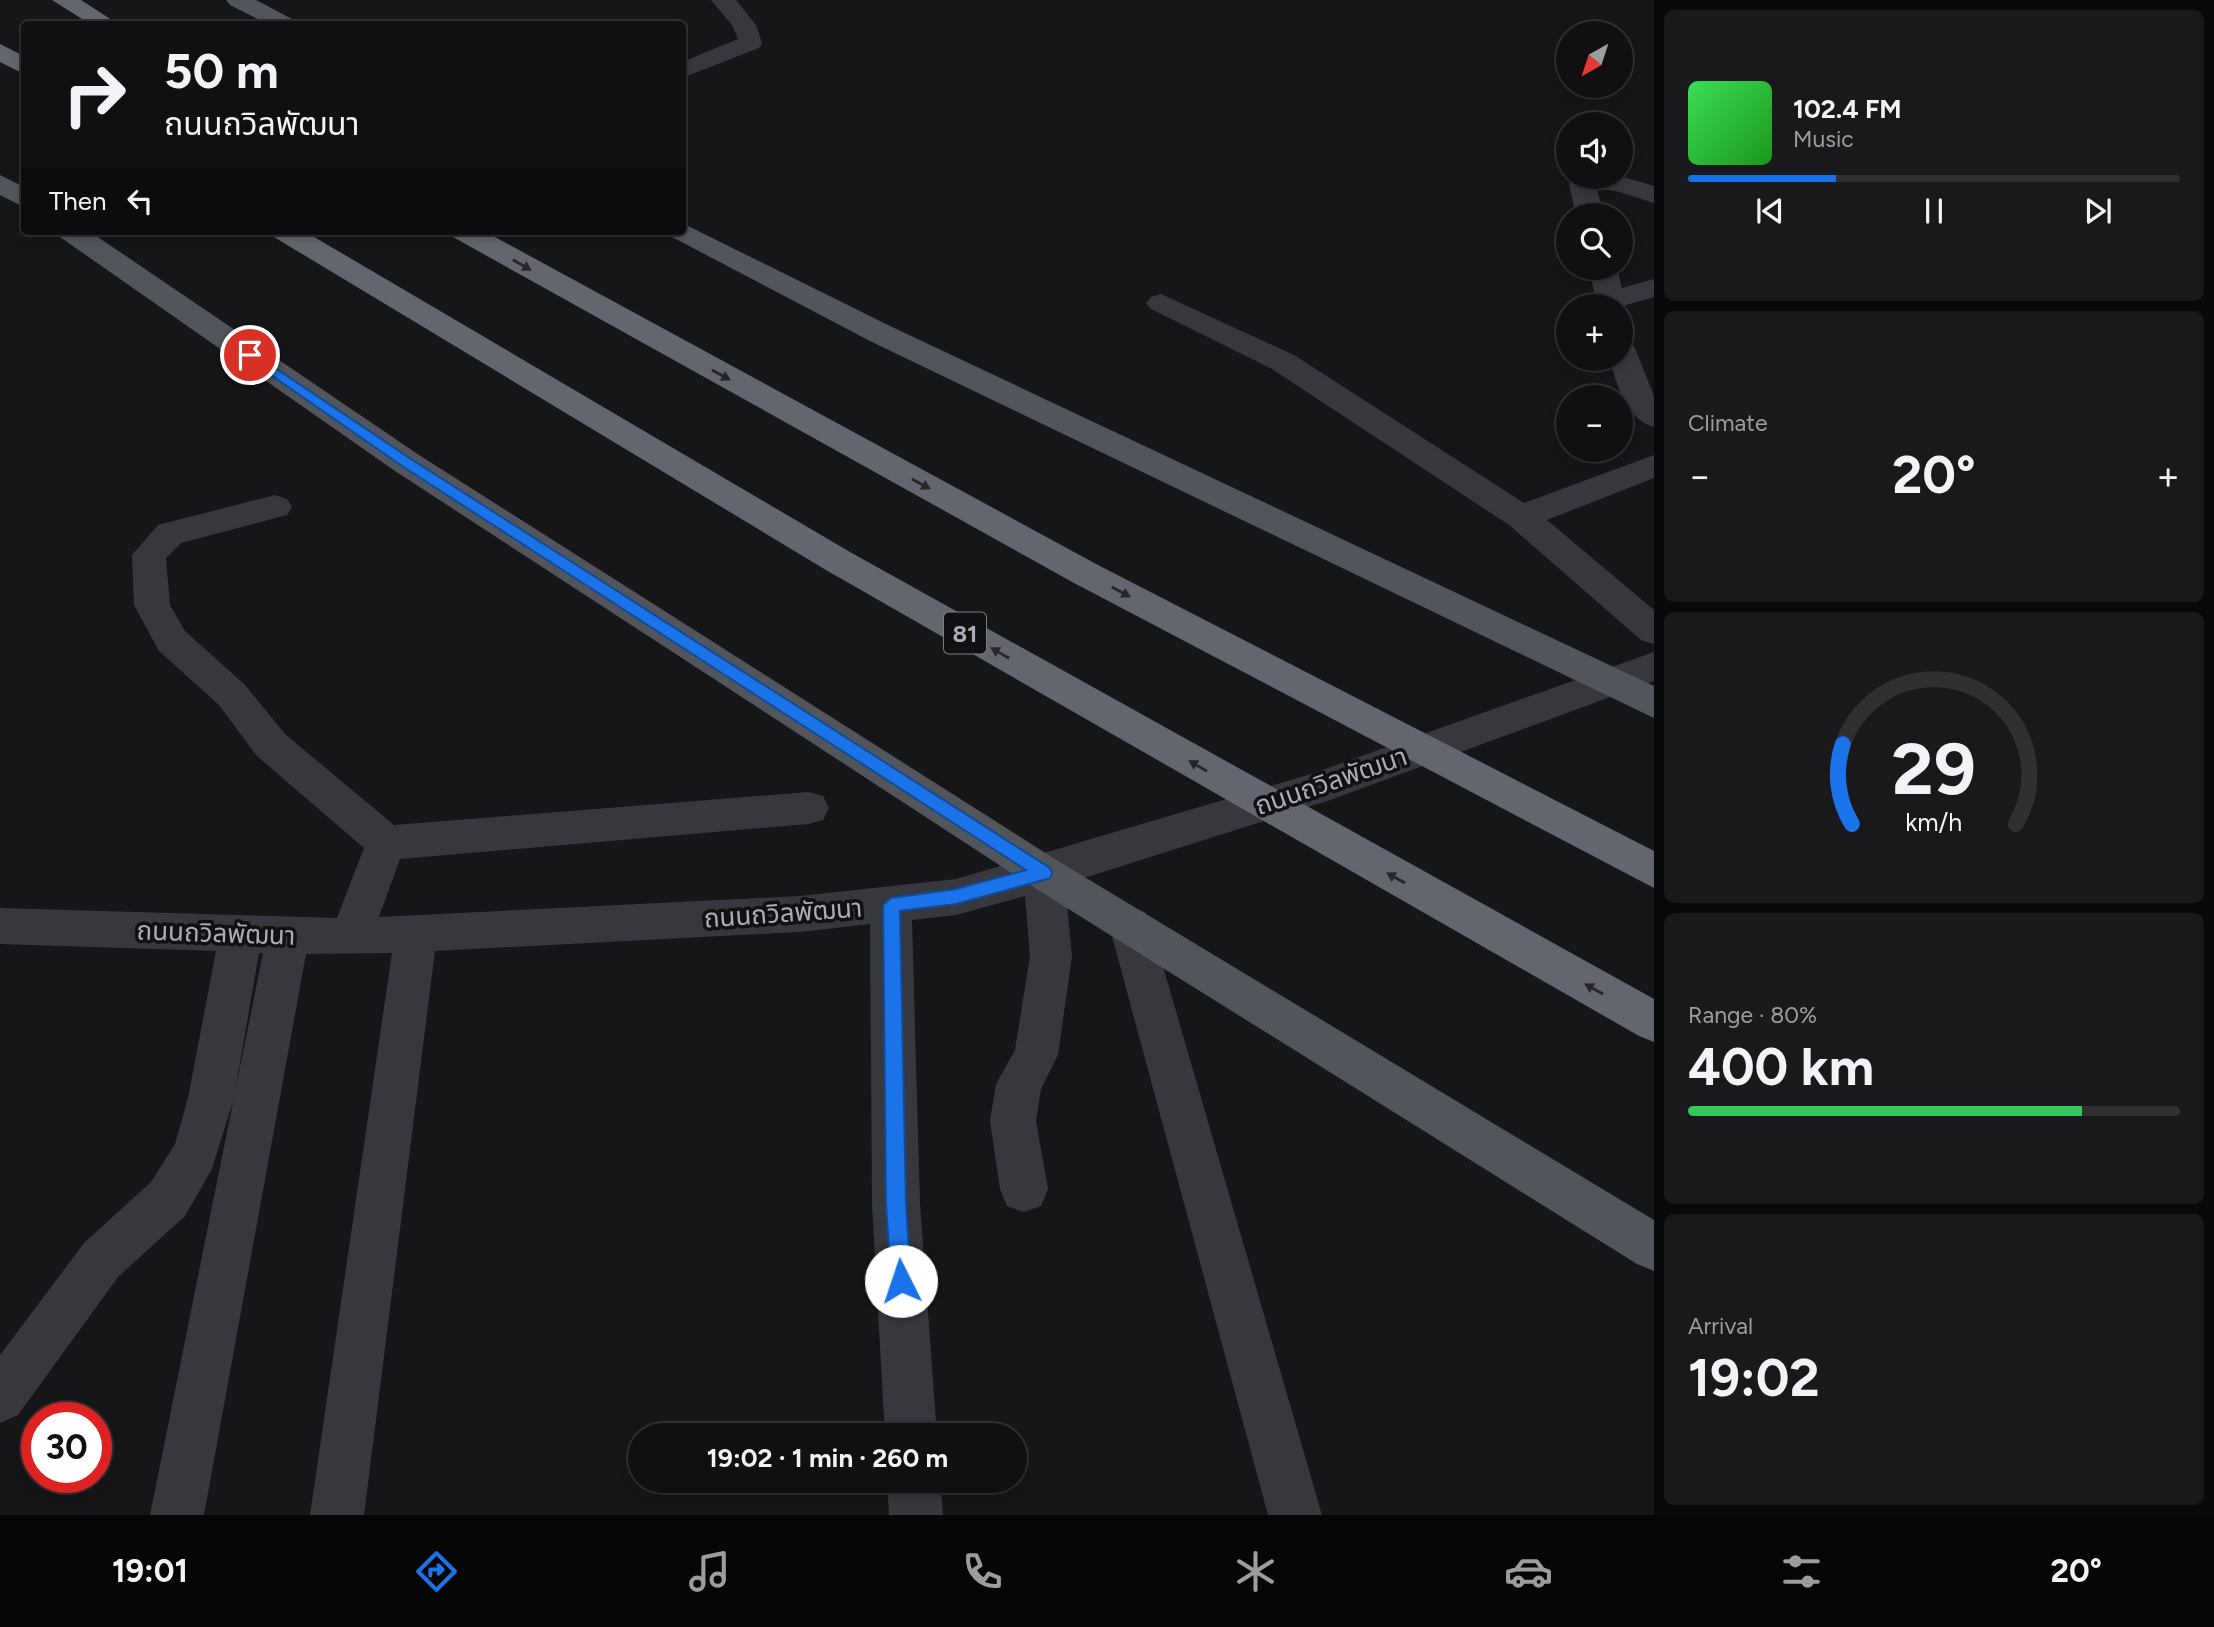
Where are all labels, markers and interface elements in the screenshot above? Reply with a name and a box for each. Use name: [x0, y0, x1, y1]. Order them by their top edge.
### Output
north arrow: [1556, 21, 1633, 98]
map controls: [1556, 21, 1633, 462]
text: 50 m: [164, 41, 279, 100]
icon: right: [49, 49, 140, 140]
text: 102.4 FM: [1793, 93, 1902, 125]
text: ถนนถวิลพัฒนา: [164, 105, 360, 143]
button: sound: [1556, 112, 1633, 189]
text: Music: [1793, 125, 1854, 153]
icon: left: [121, 182, 159, 220]
text: Then: [49, 185, 107, 217]
icon: previous: [1751, 192, 1789, 230]
icon: pause: [1915, 192, 1953, 230]
icon: next: [2079, 192, 2117, 230]
button: search: [1556, 203, 1633, 280]
one-way arrow: [513, 259, 532, 271]
button: +: [1556, 294, 1633, 371]
pin: [220, 325, 280, 385]
icon: arrive: [231, 336, 269, 374]
one-way arrow: [711, 369, 731, 381]
button: −: [1556, 385, 1633, 462]
text: Climate: [1688, 409, 1767, 437]
text: 20°: [1892, 444, 1976, 506]
text: −: [1688, 453, 1712, 499]
text: +: [2156, 453, 2180, 499]
one-way arrow: [911, 478, 931, 490]
one-way arrow: [1111, 587, 1131, 598]
road number: 81: [944, 612, 986, 654]
one-way arrow: [991, 647, 1010, 659]
text: 29: [1892, 725, 1976, 812]
street label: ถนนถวิลพัฒนา: [1251, 740, 1411, 822]
one-way arrow: [1188, 760, 1208, 772]
text: km/h: [1905, 806, 1963, 836]
one-way arrow: [1386, 872, 1405, 884]
street label: ถนนถวิลพัฒนา: [703, 891, 863, 935]
street label: ถนนถวิลพัฒนา: [136, 914, 296, 952]
one-way arrow: [1585, 983, 1604, 995]
text: Range · 80%: [1688, 1001, 1817, 1029]
text: 400 km: [1688, 1036, 1874, 1098]
position arrow: [864, 1244, 938, 1318]
text: Arrival: [1688, 1312, 1753, 1340]
text: 19:02: [1688, 1347, 1820, 1409]
speed limit sign: 30: [21, 1402, 112, 1493]
text: 19:02 · 1 min · 260 m: [707, 1442, 948, 1474]
icon: directions: [412, 1547, 461, 1596]
icon: music: [685, 1547, 734, 1596]
icon: phone: [958, 1547, 1007, 1596]
icon: climate: [1231, 1547, 1280, 1596]
icon: car: [1504, 1547, 1553, 1596]
icon: filters: [1777, 1547, 1826, 1596]
text: 19:01: [112, 1552, 188, 1590]
text: 20°: [2051, 1552, 2102, 1590]

